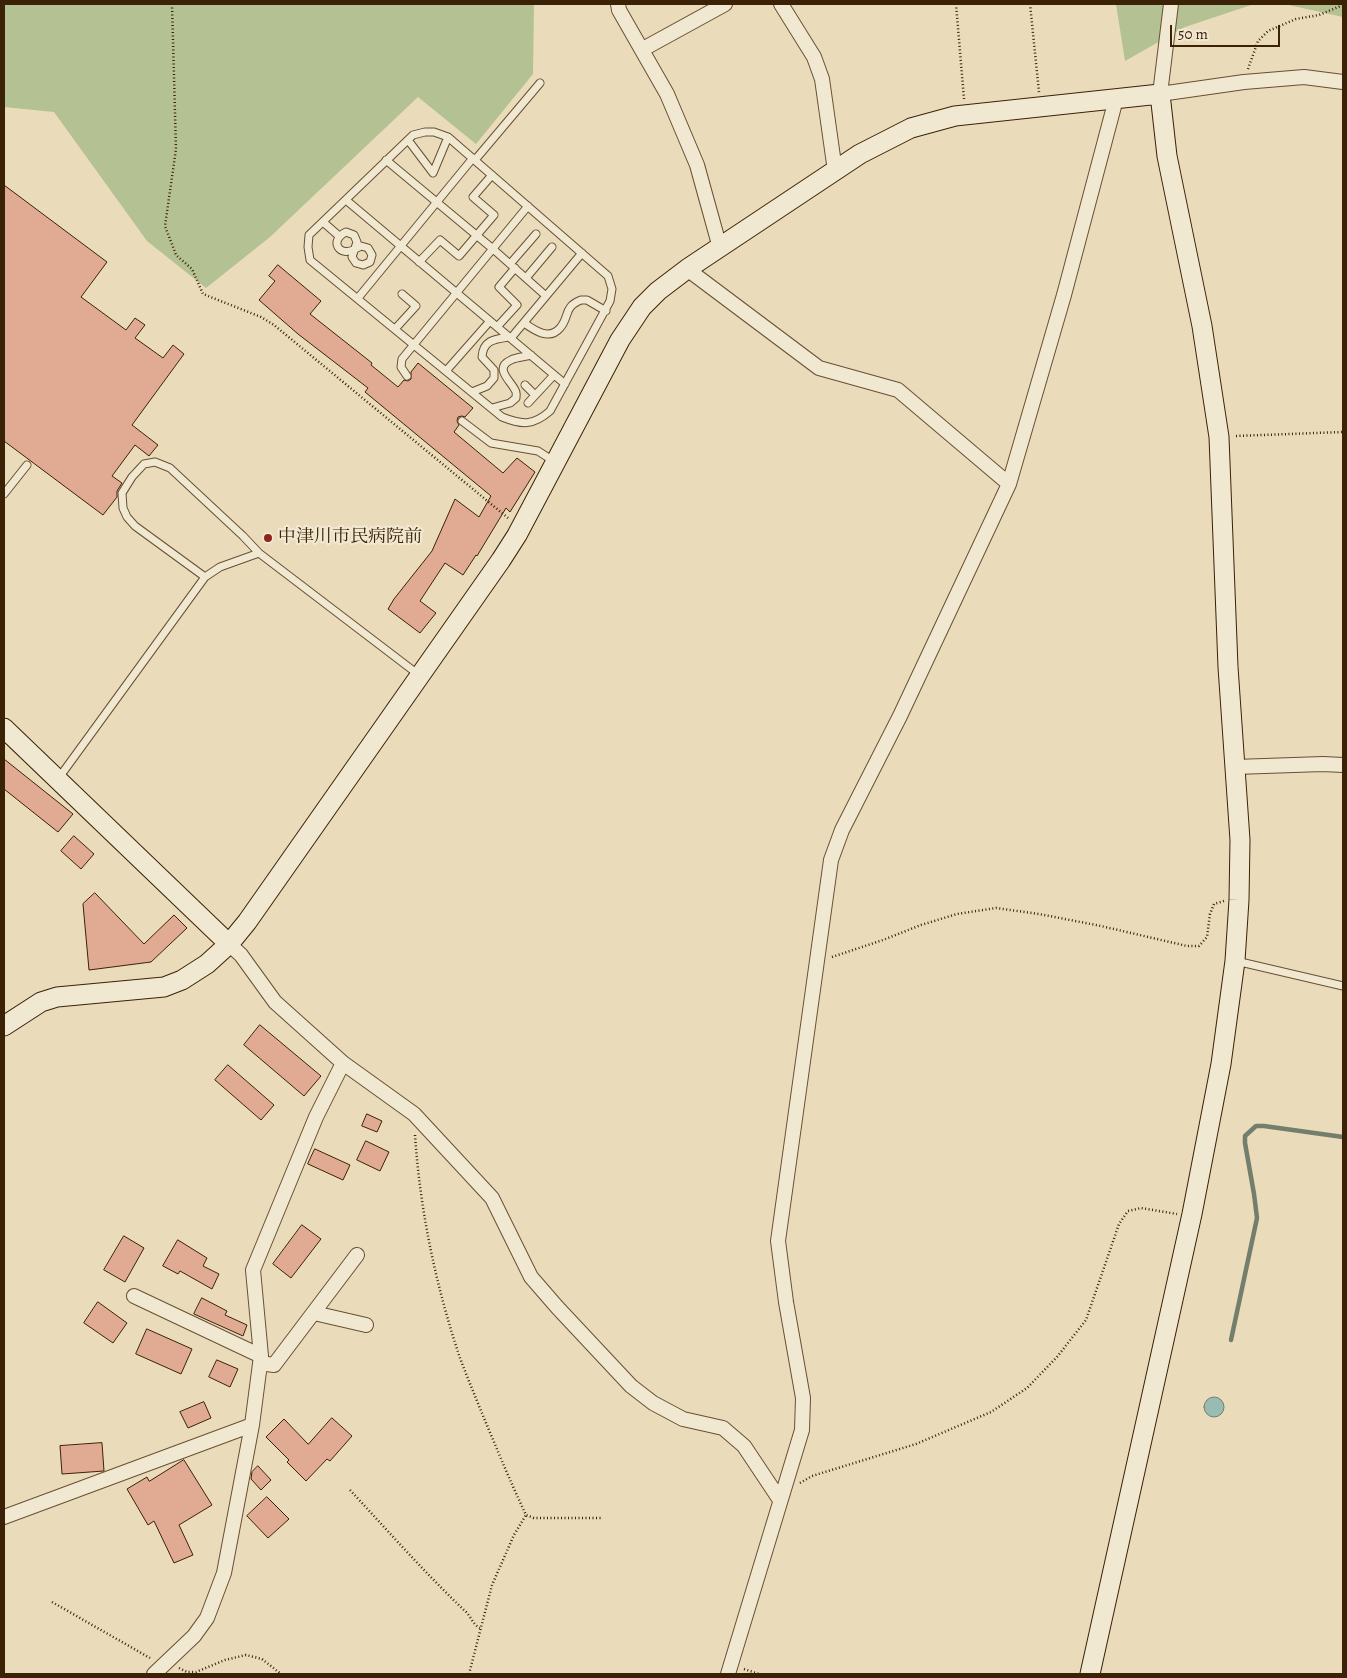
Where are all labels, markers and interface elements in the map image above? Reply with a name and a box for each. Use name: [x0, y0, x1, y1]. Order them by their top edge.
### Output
scale bar: [1172, 15, 1282, 47]
text: 50 m: [1178, 24, 1208, 44]
place label: 中津川市民病院前: [278, 527, 422, 549]
marker: 中津川市民病院前: [262, 532, 274, 544]

